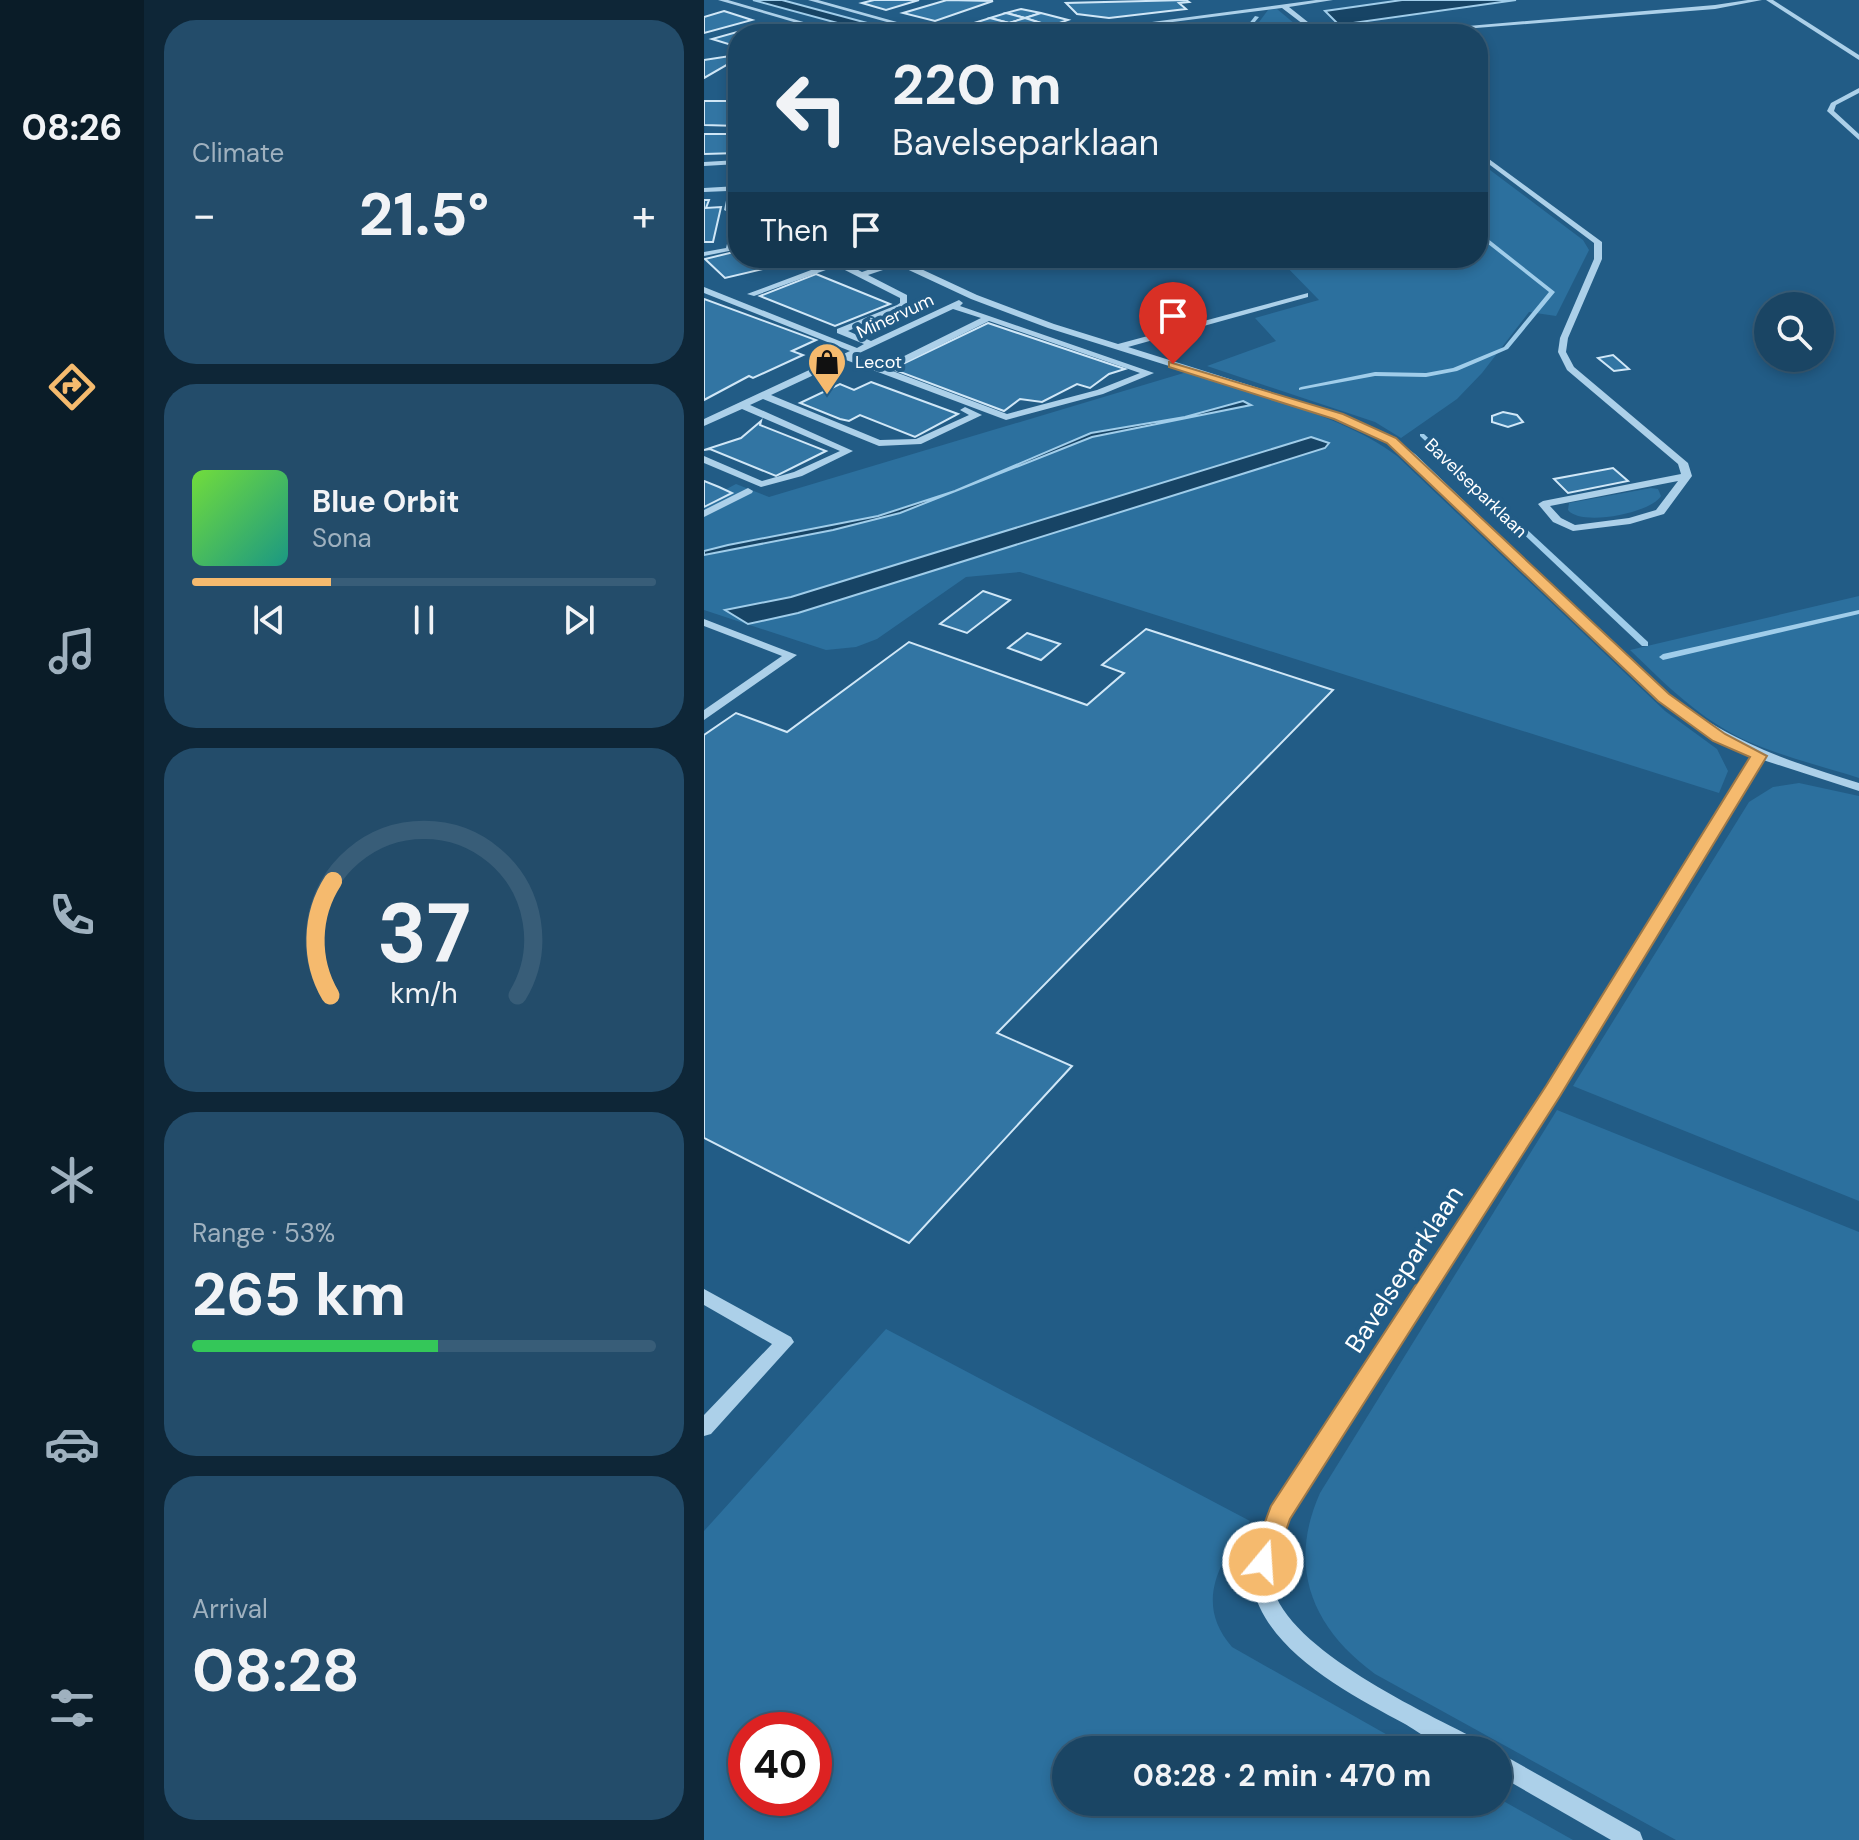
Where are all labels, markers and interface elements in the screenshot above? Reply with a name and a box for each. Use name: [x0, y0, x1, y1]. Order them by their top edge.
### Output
text: 220 m: [892, 48, 1062, 121]
icon: left: [760, 56, 864, 160]
text: 08:26: [22, 104, 122, 151]
text: Bavelseparklaan: [892, 119, 1159, 166]
text: Climate: [192, 136, 284, 170]
text: 21.5°: [359, 175, 489, 254]
text: −: [192, 186, 216, 244]
text: +: [632, 186, 656, 244]
icon: arrive: [844, 208, 888, 252]
text: Then: [760, 211, 828, 250]
pin: [1139, 282, 1207, 364]
street label: Minervum: [853, 288, 937, 344]
map controls: [1754, 292, 1834, 372]
button: search: [1754, 292, 1834, 372]
icon: arrive: [1151, 294, 1195, 338]
shop icon: Lecot: [806, 341, 848, 396]
place label: Lecot: [855, 350, 902, 374]
icon: directions: [44, 359, 100, 415]
street label: Bavelseparklaan: [1420, 433, 1532, 543]
text: Blue Orbit: [312, 482, 459, 521]
text: Sona: [312, 521, 372, 555]
icon: previous: [247, 598, 291, 642]
icon: pause: [402, 598, 446, 642]
icon: next: [557, 598, 601, 642]
icon: music: [44, 623, 100, 679]
text: 37: [377, 879, 471, 988]
icon: phone: [44, 887, 100, 943]
text: km/h: [390, 975, 458, 1012]
icon: climate: [44, 1152, 100, 1208]
street label: Bavelseparklaan: [1337, 1179, 1471, 1359]
text: Range · 53%: [192, 1216, 335, 1250]
text: 265 km: [192, 1255, 406, 1334]
icon: car: [44, 1416, 100, 1472]
position arrow: [1221, 1520, 1305, 1604]
text: Arrival: [192, 1592, 268, 1626]
text: 08:28: [192, 1631, 360, 1710]
icon: filters: [44, 1680, 100, 1736]
speed limit sign: 40: [728, 1712, 832, 1816]
text: 08:28 · 2 min · 470 m: [1133, 1756, 1431, 1795]

